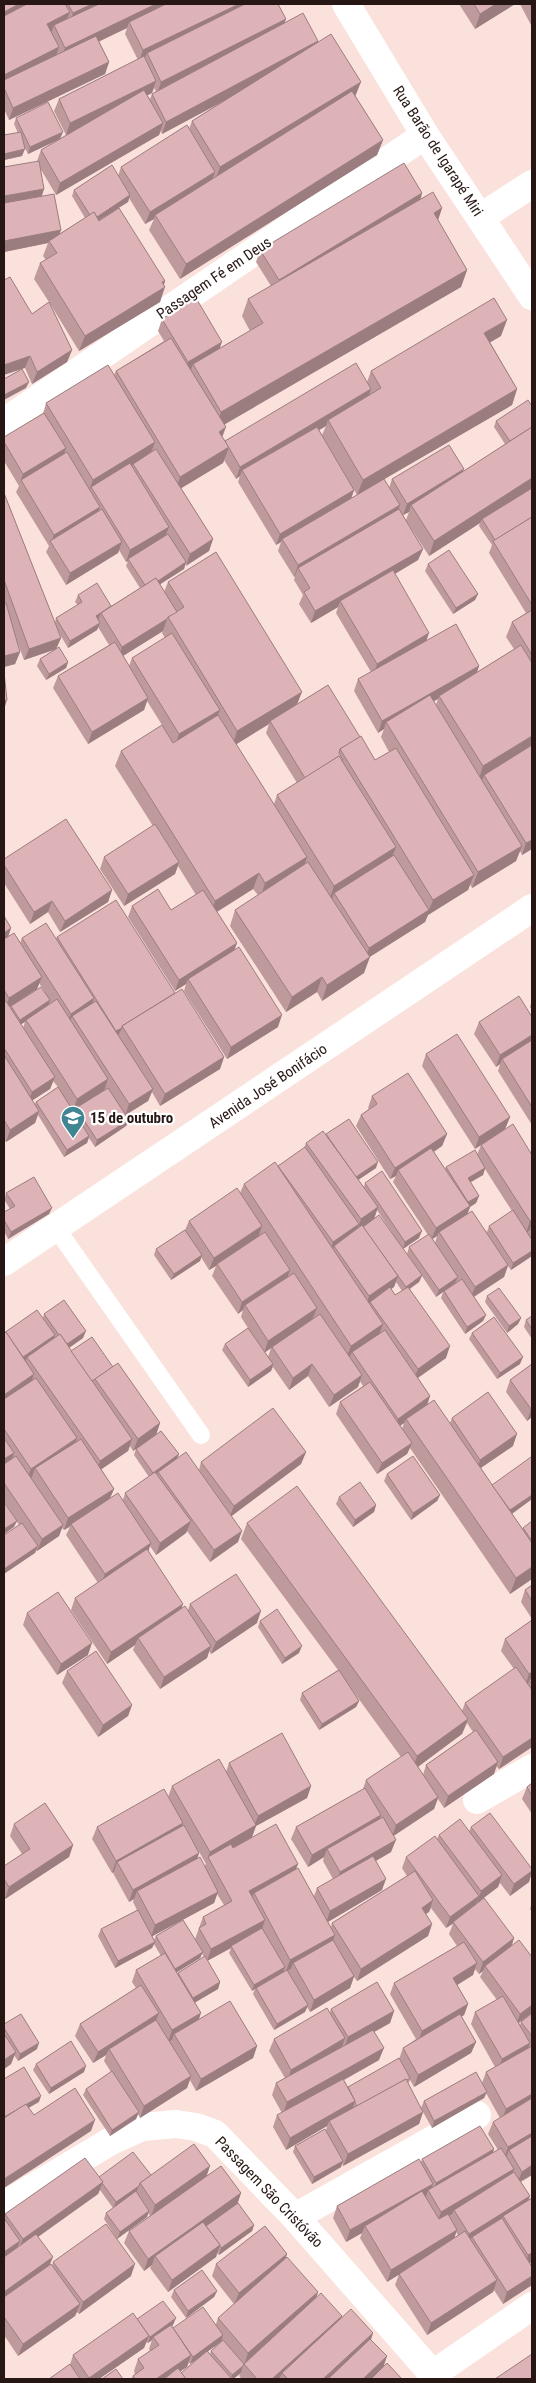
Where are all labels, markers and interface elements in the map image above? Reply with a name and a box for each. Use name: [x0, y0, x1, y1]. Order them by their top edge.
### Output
street label: Rua Barão de Igarapé Miri: [389, 82, 487, 220]
street label: Passagem Fé em Deus: [153, 233, 275, 323]
street label: Avenida José Bonifácio: [205, 1040, 331, 1132]
school or university icon: 15 de outubro: [60, 1105, 86, 1139]
place label: 15 de outubro: [90, 1109, 173, 1127]
street label: Passagem São Cristóvão: [211, 2133, 327, 2251]

